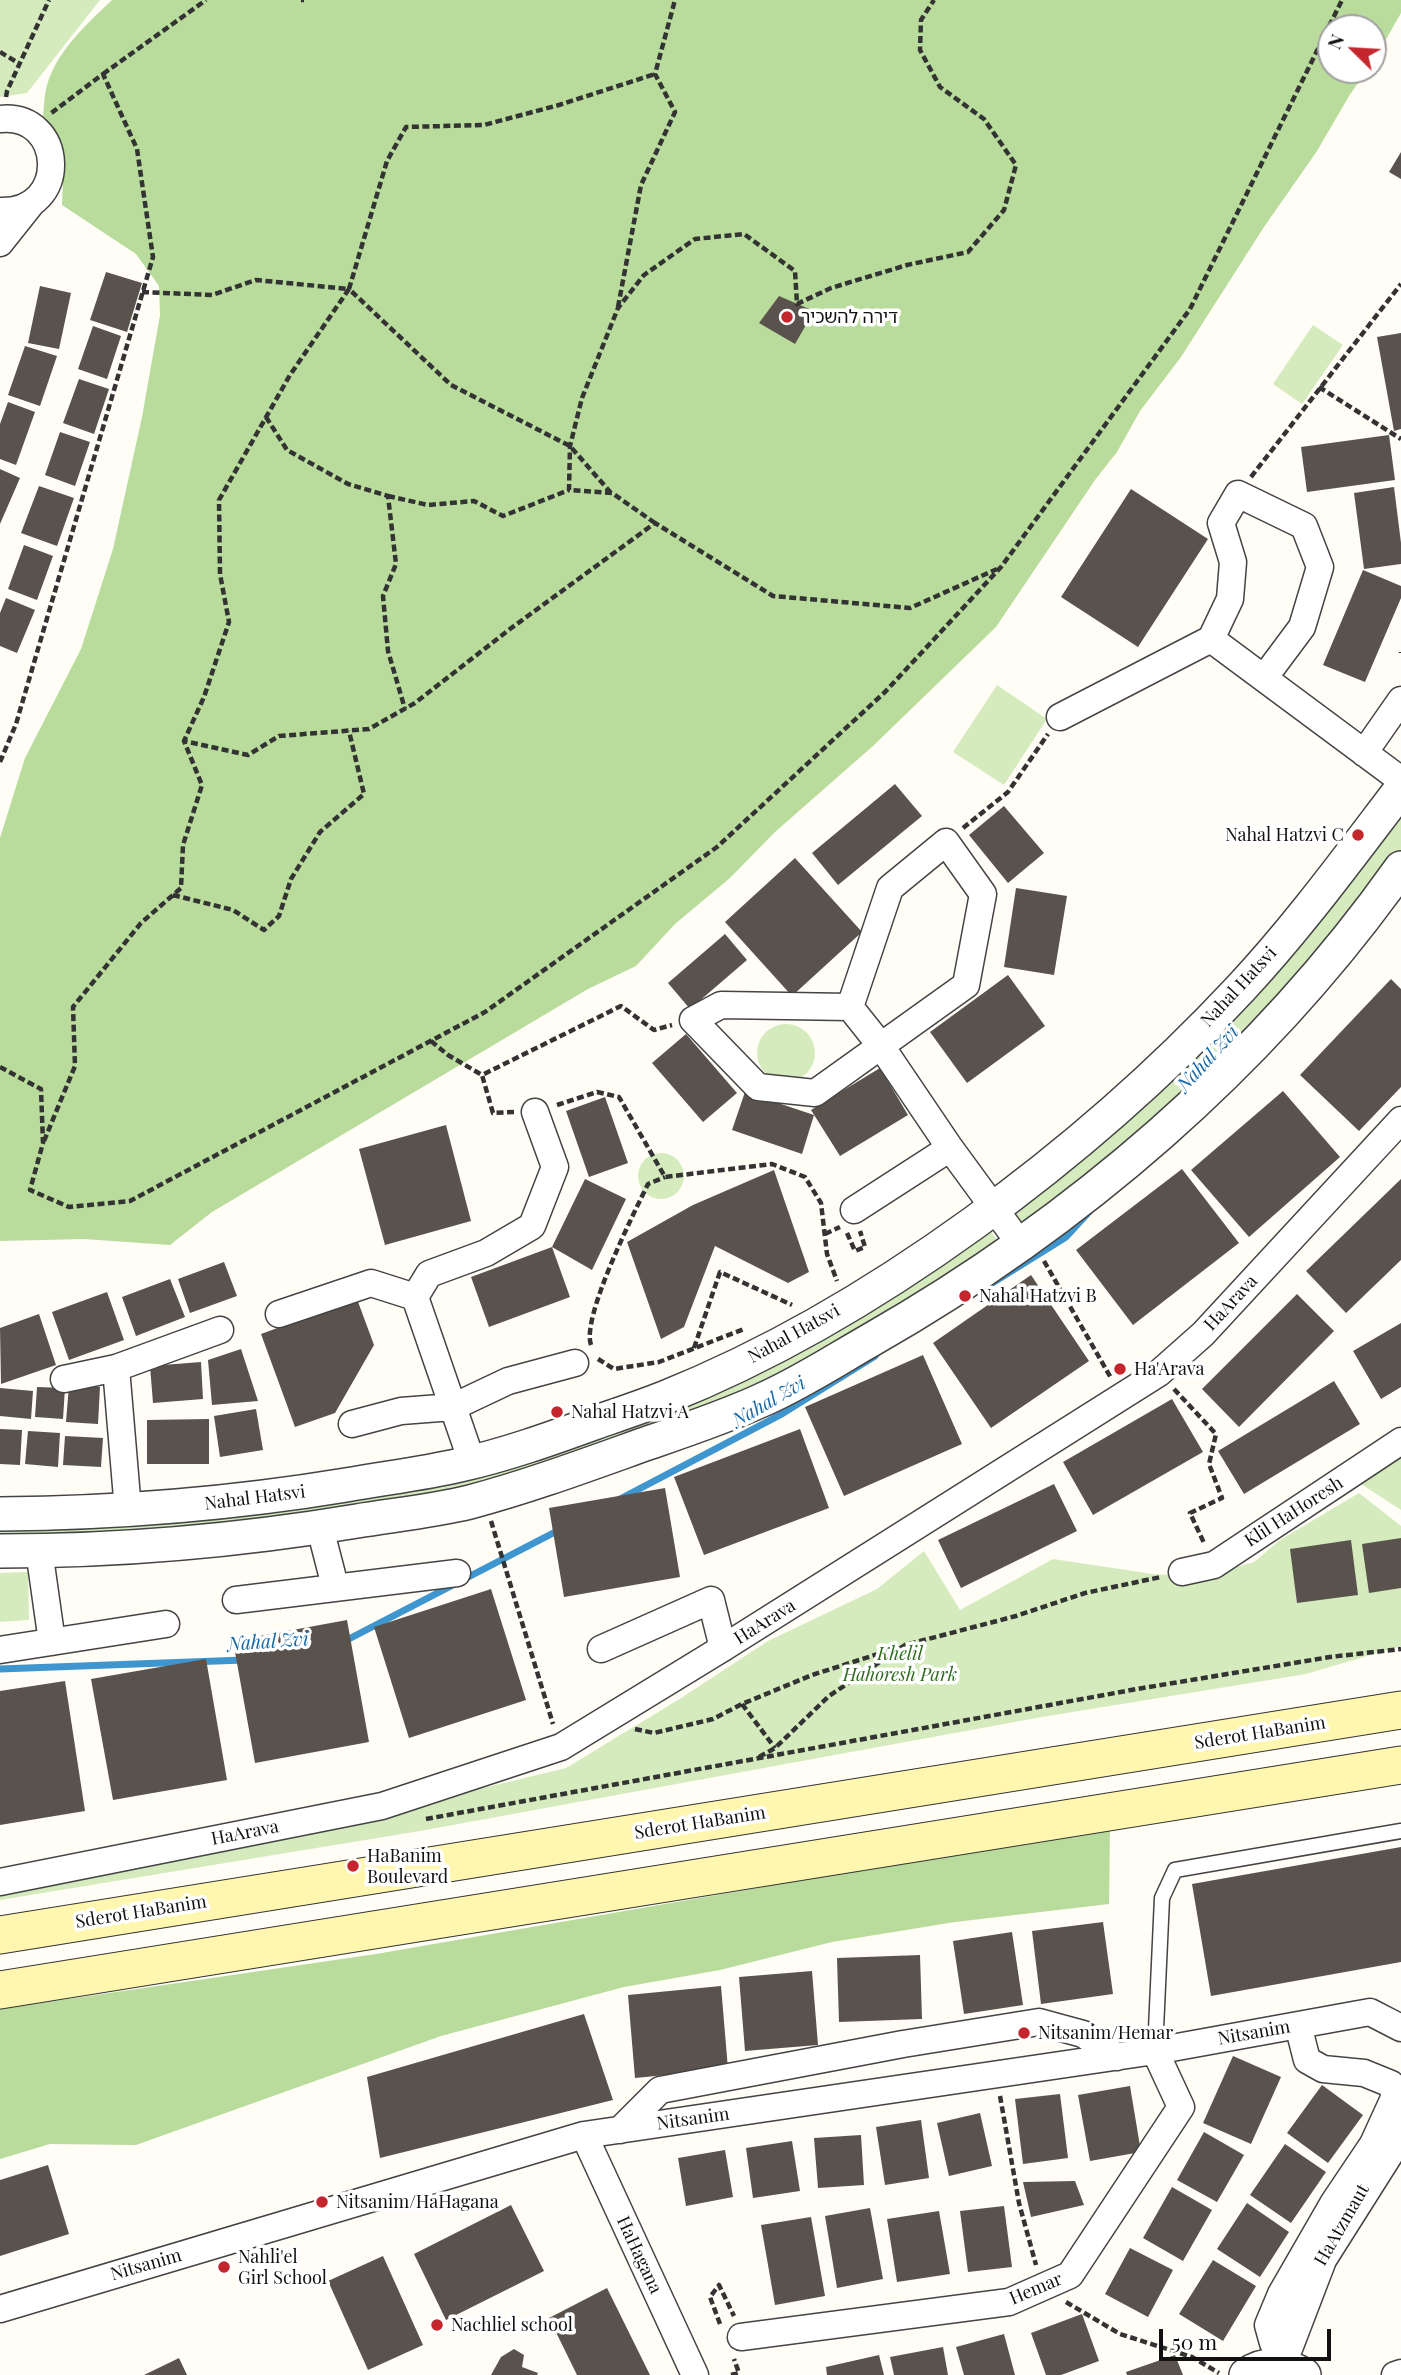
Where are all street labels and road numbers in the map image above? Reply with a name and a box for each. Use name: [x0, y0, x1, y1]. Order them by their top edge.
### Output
street label: Nahal Hatsvi: [1197, 943, 1281, 1031]
street label: HaArava: [1200, 1271, 1262, 1335]
street label: Nahal Hatsvi: [744, 1300, 844, 1368]
street label: Klil HaHoresh: [1241, 1472, 1347, 1552]
street label: Nahal Hatsvi: [203, 1481, 307, 1515]
street label: HaArava: [730, 1595, 800, 1649]
street label: Sderot HaBanim: [1193, 1712, 1327, 1754]
street label: Sderot HaBanim: [633, 1802, 767, 1844]
street label: HaArava: [209, 1816, 281, 1850]
street label: Sderot HaBanim: [74, 1891, 208, 1933]
street label: Nitsanim: [1216, 2016, 1292, 2050]
street label: Nitsanim: [655, 2103, 731, 2135]
street label: HaAtzmaut: [1310, 2180, 1374, 2270]
street label: HaHagana: [612, 2213, 666, 2297]
street label: Nitsanim: [108, 2245, 184, 2285]
street label: Hemar: [1006, 2268, 1066, 2310]

